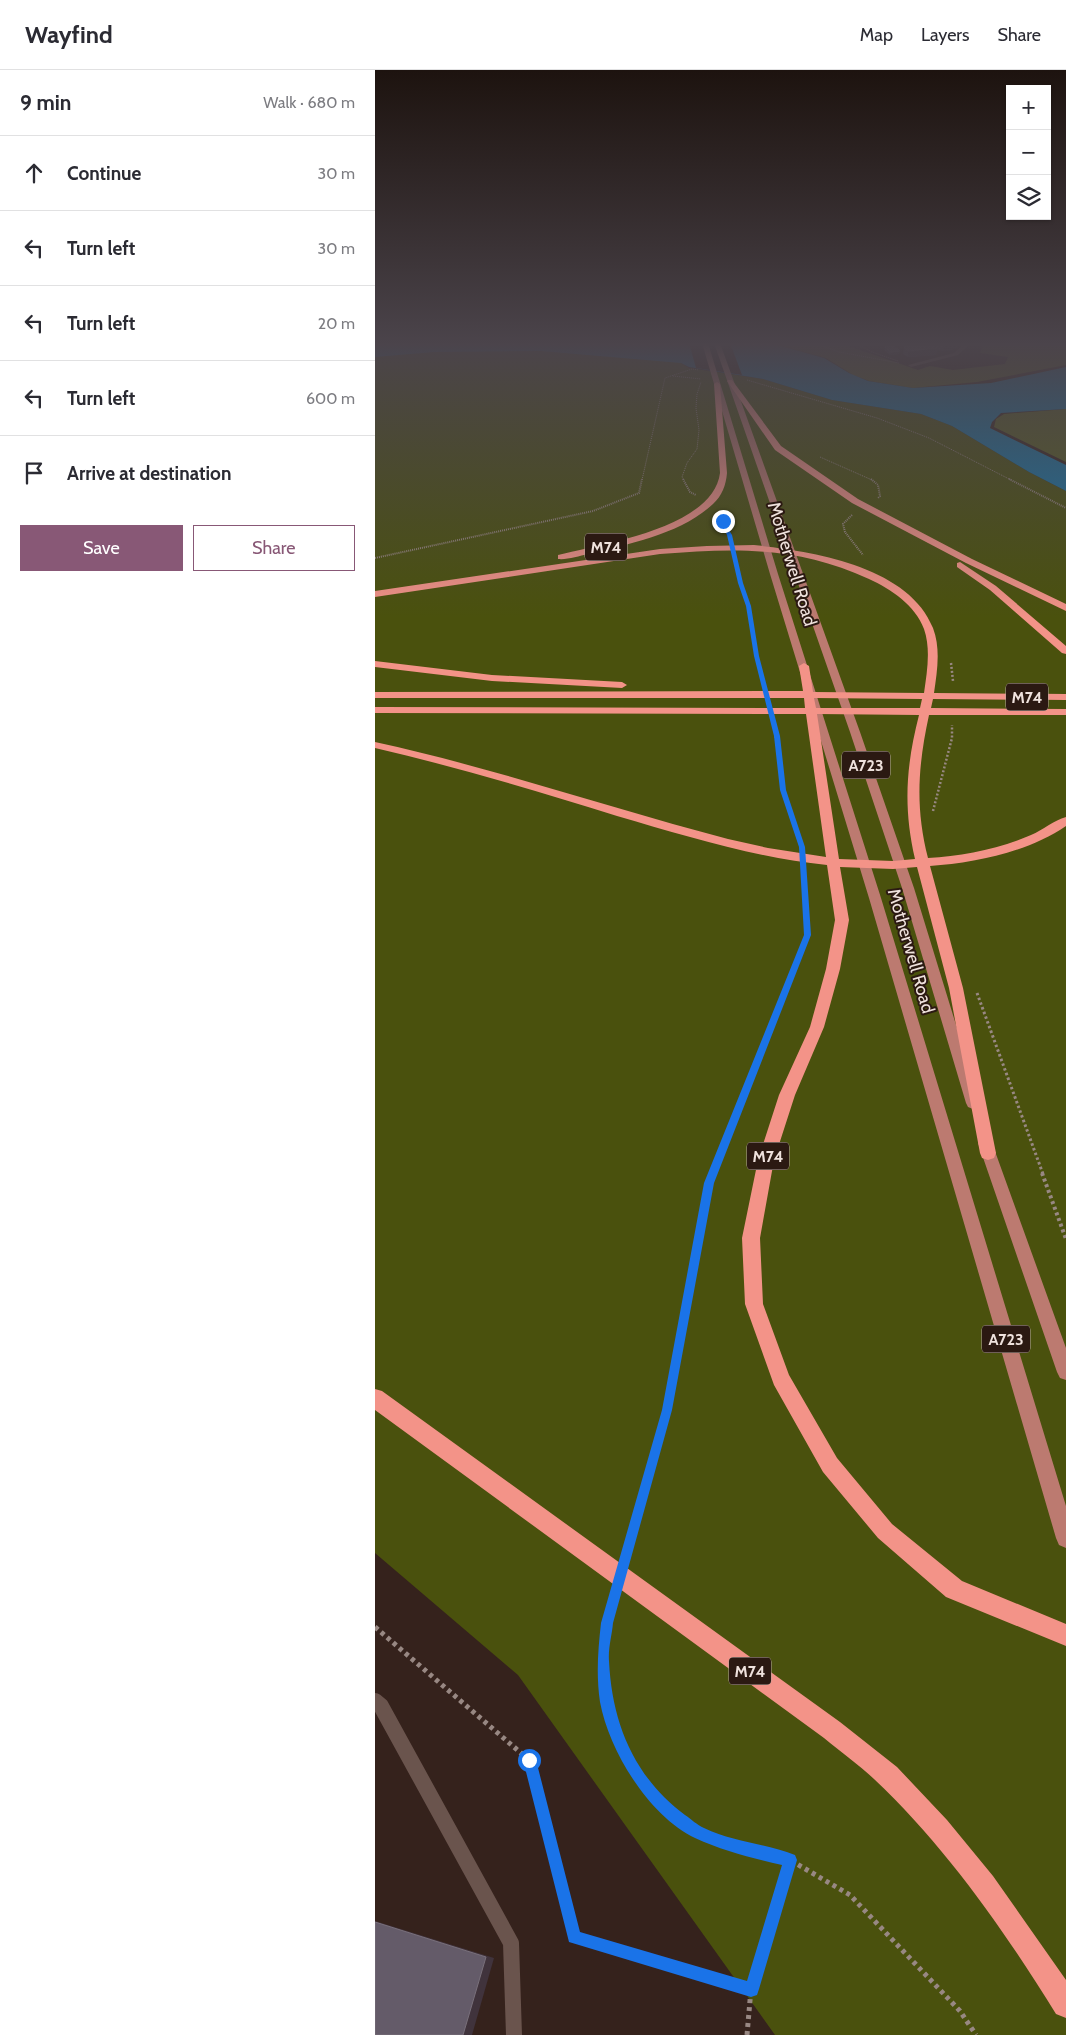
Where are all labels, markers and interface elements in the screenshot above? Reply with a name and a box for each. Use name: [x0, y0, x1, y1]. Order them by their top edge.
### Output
text: Wayfind: [25, 20, 113, 49]
text: Map: [860, 24, 893, 46]
text: Layers: [921, 24, 970, 46]
text: Share: [998, 24, 1041, 46]
map controls: [1006, 85, 1051, 220]
button: +: [1006, 85, 1051, 130]
text: 9 min: [20, 90, 71, 115]
text: Walk · 680 m: [263, 93, 355, 112]
button: −: [1006, 130, 1051, 175]
icon: ahead: [20, 159, 48, 187]
text: Continue: [67, 162, 141, 185]
text: 30 m: [318, 164, 355, 183]
button: layers: [1006, 175, 1051, 220]
icon: left: [20, 234, 48, 262]
text: Turn left: [67, 237, 135, 260]
text: 30 m: [318, 239, 355, 258]
icon: left: [20, 309, 48, 337]
text: Turn left: [67, 312, 135, 335]
text: 20 m: [318, 314, 355, 333]
icon: left: [20, 384, 48, 412]
text: Turn left: [67, 387, 135, 410]
text: 600 m: [306, 389, 355, 408]
icon: arrive: [20, 459, 48, 487]
text: Arrive at destination: [67, 462, 231, 485]
street label: Motherwell Road: [763, 499, 821, 629]
route end: [712, 510, 735, 533]
button: Save: [20, 525, 183, 571]
button: Share: [193, 525, 355, 571]
road number: M74: [585, 534, 627, 561]
road number: M74: [1006, 684, 1048, 710]
road number: A723: [842, 752, 890, 778]
street label: Motherwell Road: [883, 886, 939, 1016]
road number: M74: [747, 1142, 789, 1170]
road number: A723: [982, 1326, 1030, 1352]
road number: M74: [729, 1658, 771, 1684]
route start: [518, 1749, 541, 1772]

